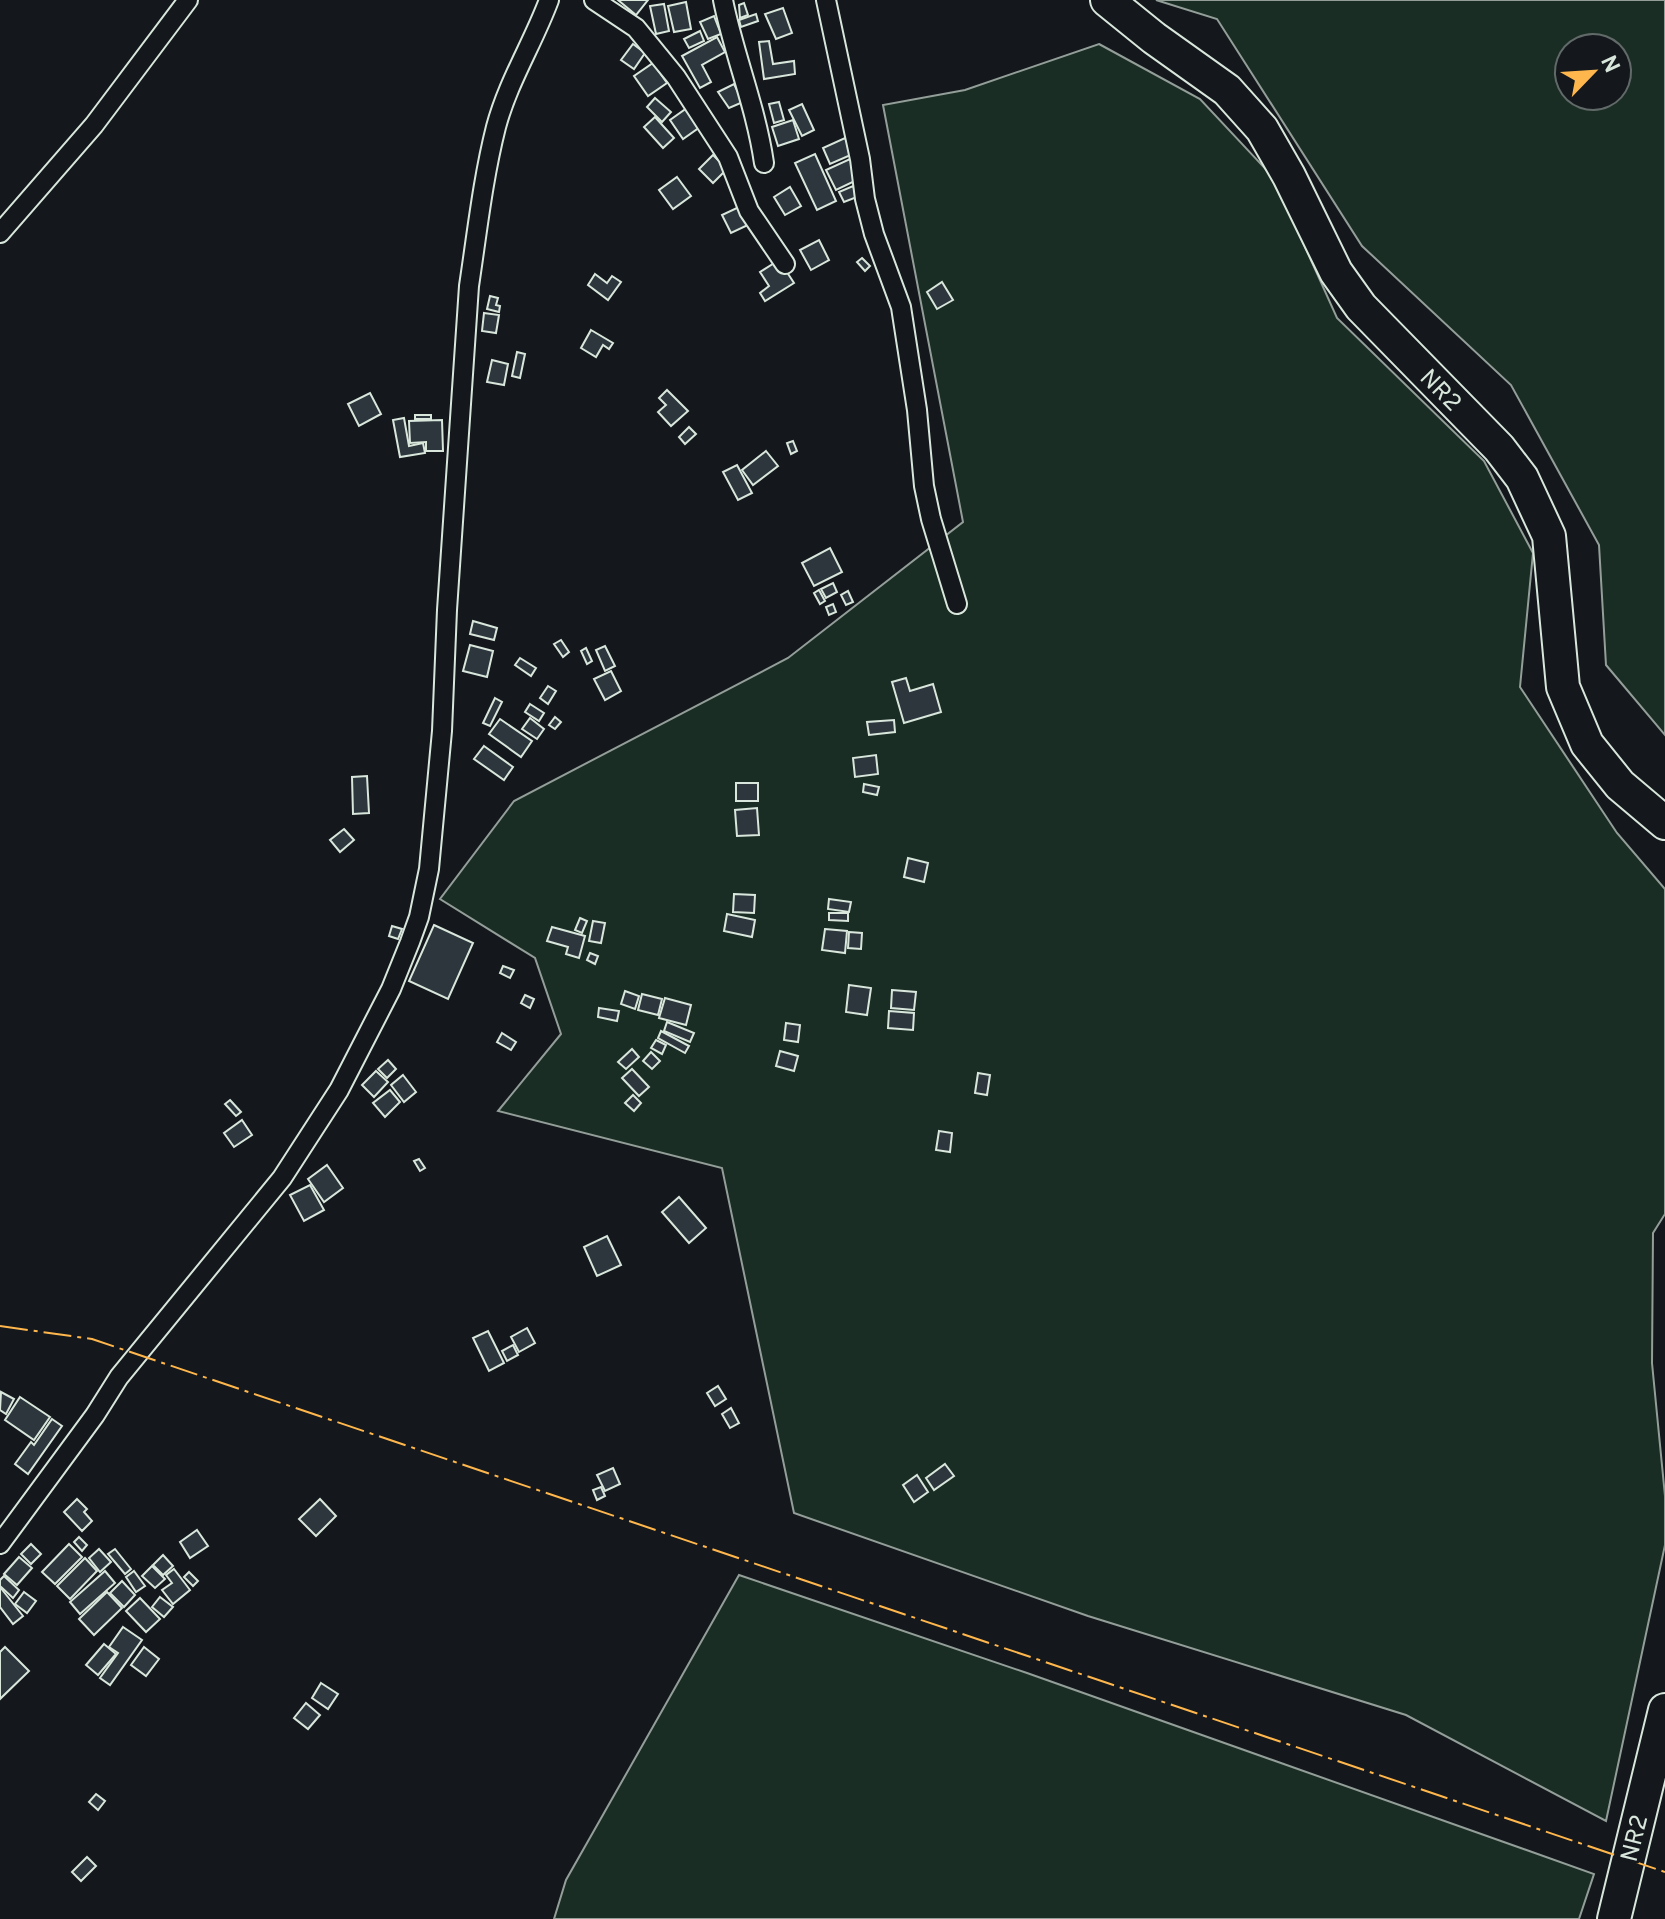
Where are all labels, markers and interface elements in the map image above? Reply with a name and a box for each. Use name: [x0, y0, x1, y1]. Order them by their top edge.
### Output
north arrow: [1553, 32, 1633, 112]
text: N: [1593, 52, 1624, 77]
street label: NR2: [1412, 364, 1467, 419]
street label: NR2: [1616, 1812, 1656, 1865]

